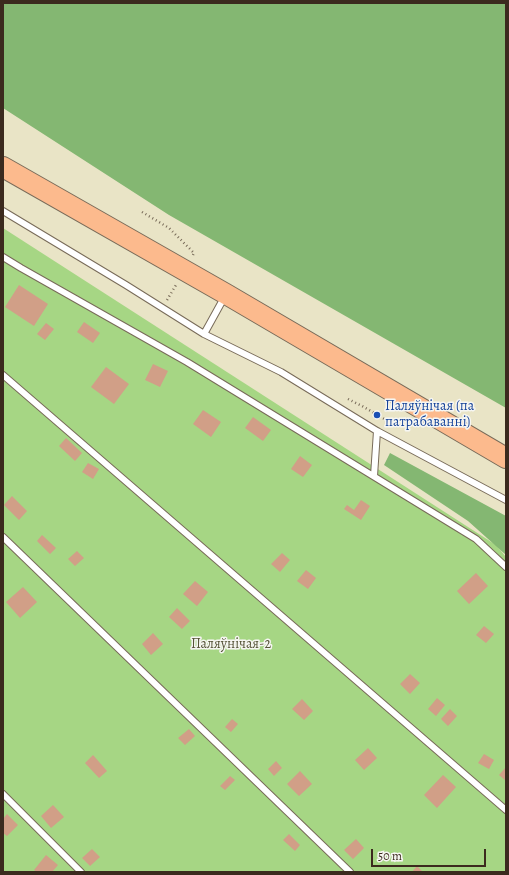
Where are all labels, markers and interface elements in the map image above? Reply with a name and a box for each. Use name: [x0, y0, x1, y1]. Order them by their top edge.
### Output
place label: Паляўнічая (па патрабаванні): [385, 399, 474, 432]
marker: Паляўнічая (па патрабаванні): [372, 410, 382, 420]
park label: Паляўнічая-2: [191, 637, 271, 653]
scale bar: [373, 841, 488, 867]
text: 50 m: [378, 848, 402, 864]

